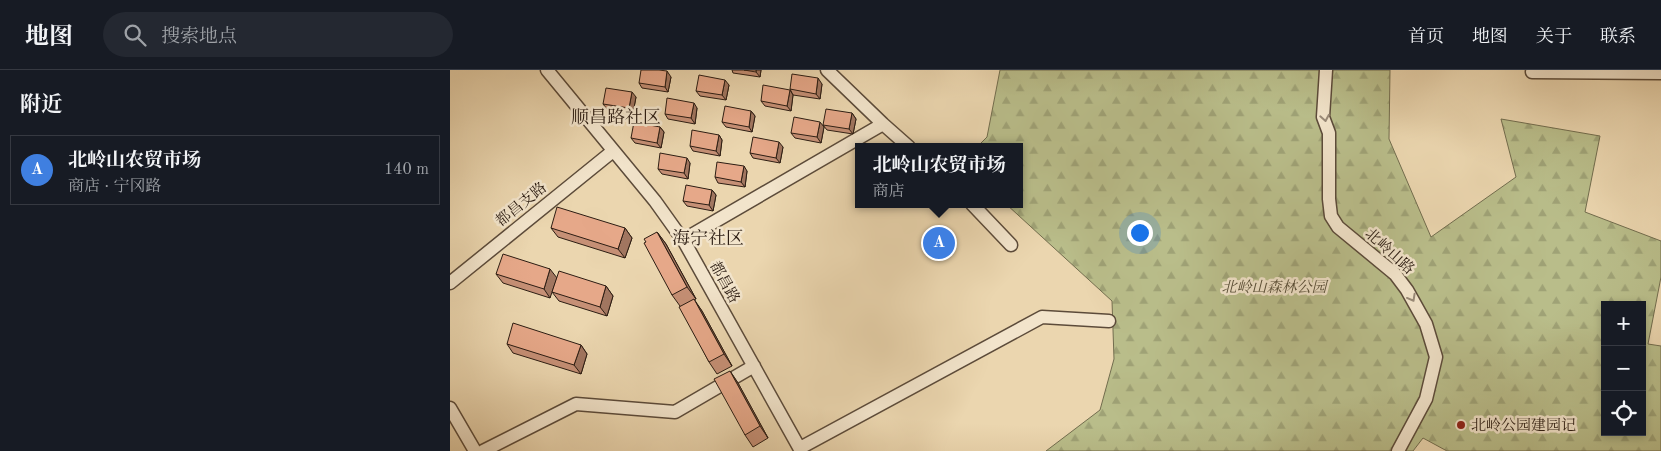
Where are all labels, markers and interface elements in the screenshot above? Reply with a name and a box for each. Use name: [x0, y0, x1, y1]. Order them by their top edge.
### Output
search box: [103, 12, 453, 57]
icon: search: [121, 21, 149, 49]
text: 地图: [25, 26, 73, 50]
text: 搜索地点: [161, 28, 237, 47]
text: 首页: [1408, 28, 1444, 46]
text: 地图: [1472, 28, 1508, 46]
text: 关于: [1536, 28, 1572, 46]
text: 联系: [1600, 28, 1636, 46]
text: 附近: [20, 95, 62, 116]
district label: 顺昌路社区: [571, 107, 661, 127]
one-way arrow: [1320, 114, 1330, 123]
popup: [855, 143, 1023, 208]
text: 北岭山农贸市场: [68, 152, 201, 171]
text: 北岭山农贸市场: [872, 157, 1006, 176]
text: A: [31, 162, 43, 178]
text: 140 m: [384, 162, 429, 178]
text: 商店 · 宁冈路: [68, 179, 161, 195]
street label: 都昌支路: [493, 179, 550, 230]
text: 商店: [872, 184, 905, 200]
your location: [1127, 220, 1153, 246]
pin: A: [923, 224, 955, 262]
street label: 北岭山路: [1362, 225, 1418, 278]
district label: 海宁社区: [672, 228, 744, 248]
street label: 都昌路: [706, 258, 743, 306]
park label: 北岭山森林公园: [1221, 279, 1328, 296]
one-way arrow: [1406, 293, 1416, 302]
map controls: [1601, 301, 1646, 436]
button: +: [1601, 301, 1646, 346]
button: −: [1601, 346, 1646, 391]
button: locate: [1601, 391, 1646, 436]
place label: 北岭公园建园记: [1471, 417, 1576, 434]
marker: 北岭公园建园记: [1455, 419, 1467, 431]

